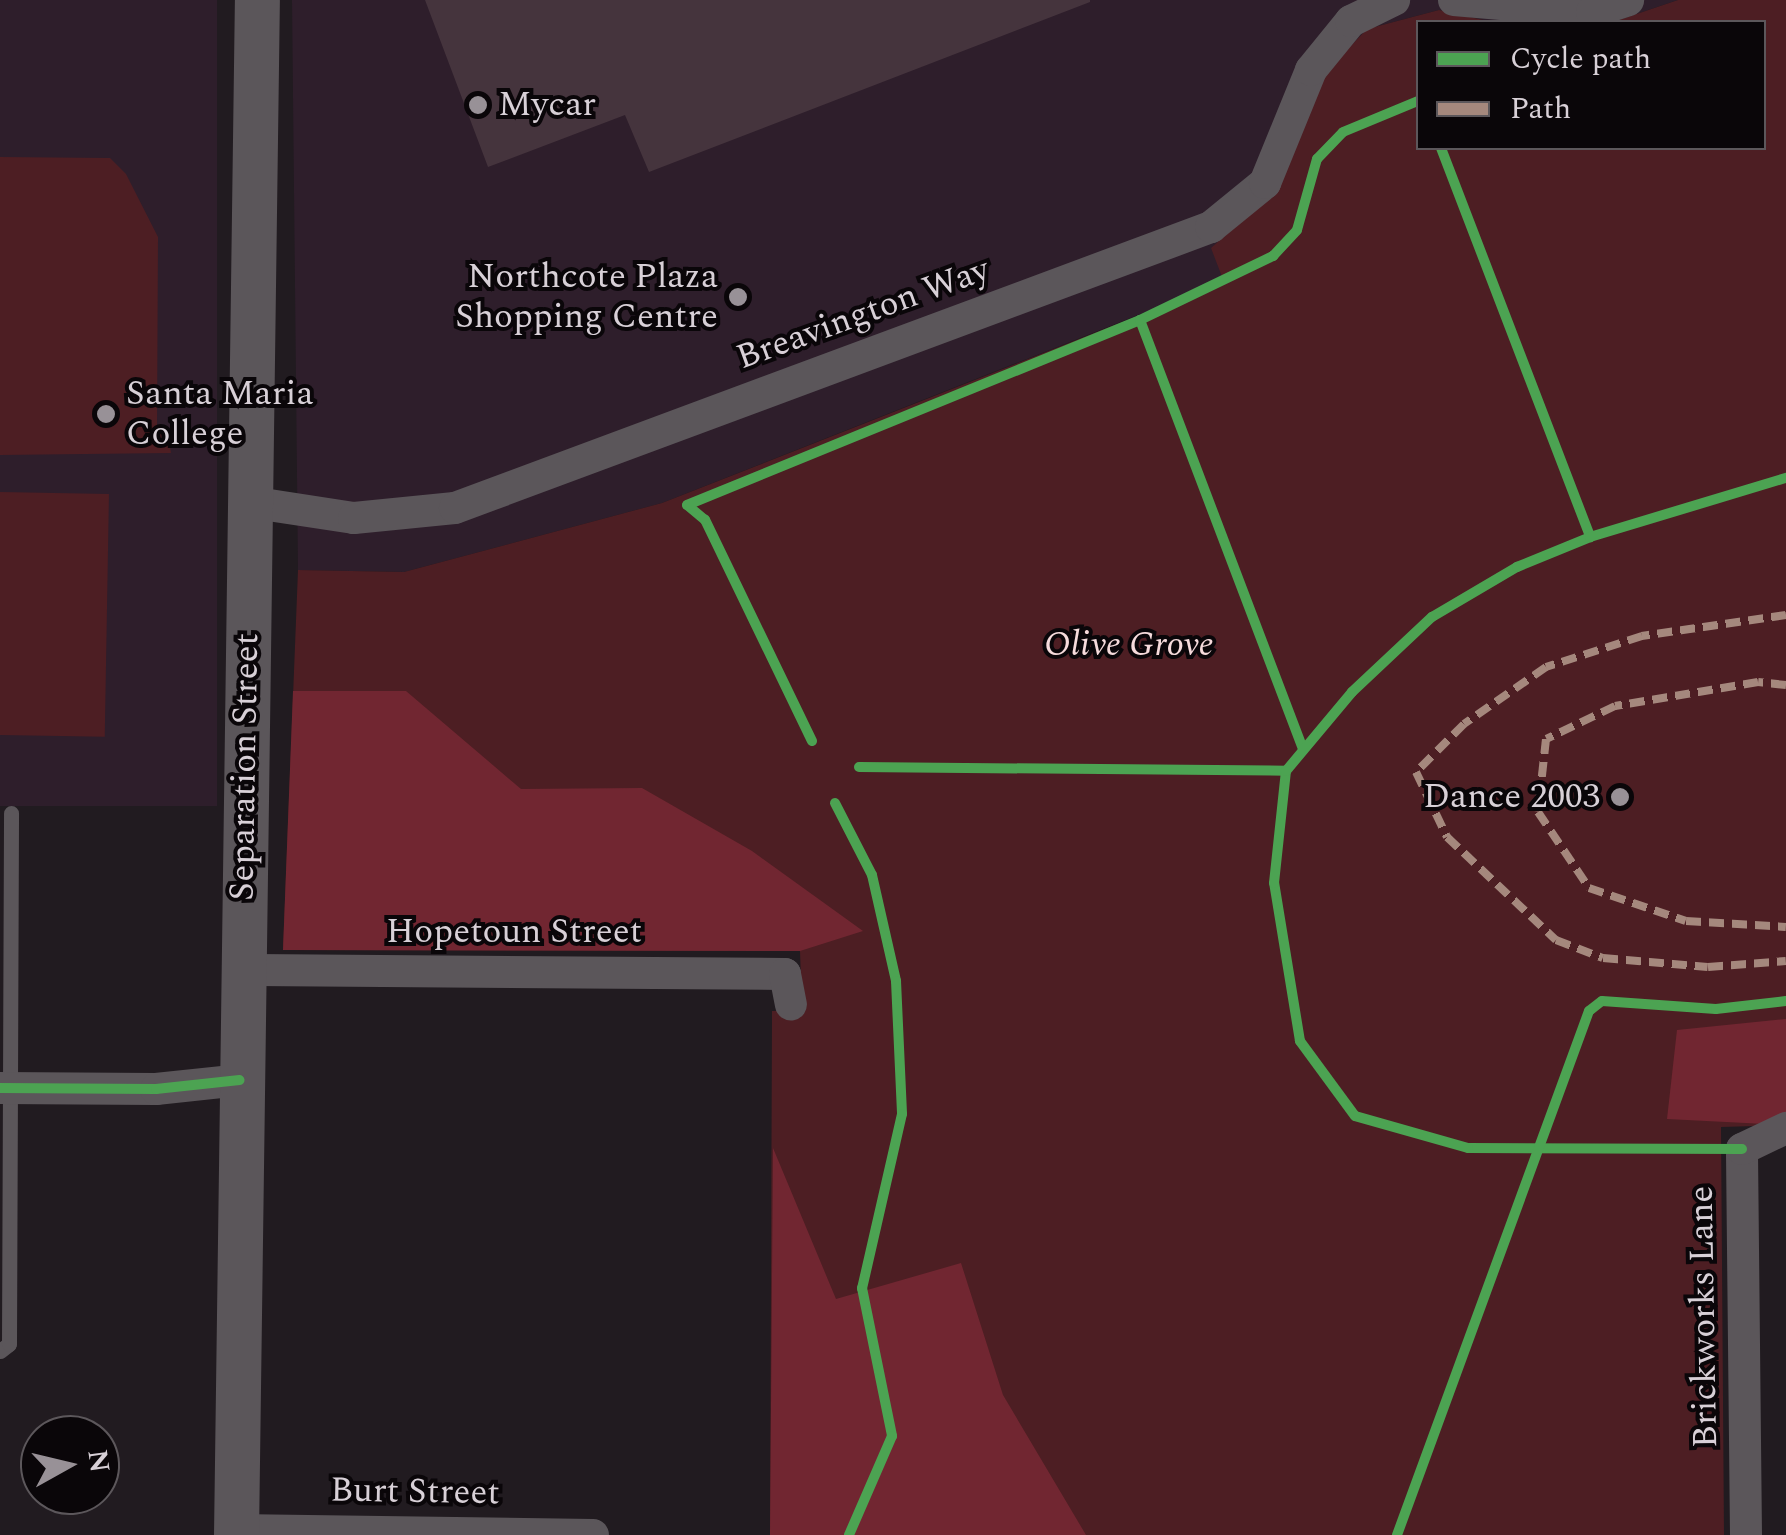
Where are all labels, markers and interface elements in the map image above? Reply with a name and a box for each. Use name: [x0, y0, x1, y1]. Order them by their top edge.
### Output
legend: [1416, 20, 1766, 150]
text: Cycle path: [1510, 36, 1651, 82]
place label: Mycar: [498, 84, 596, 126]
text: Path: [1510, 86, 1571, 132]
marker: Mycar: [467, 94, 489, 116]
street label: Breavington Way: [731, 249, 995, 379]
place label: Northcote Plaza Shopping Centre: [455, 256, 718, 338]
marker: Northcote Plaza Shopping Centre: [727, 286, 749, 308]
place label: Santa Maria College: [126, 373, 314, 455]
marker: Santa Maria College: [95, 403, 117, 425]
park label: Olive Grove: [1044, 624, 1214, 666]
street label: Separation Street: [222, 633, 268, 901]
place label: Dance 2003: [1423, 776, 1600, 818]
marker: Dance 2003: [1609, 786, 1631, 808]
street label: Hopetoun Street: [386, 911, 642, 953]
street label: Brickworks Lane: [1681, 1185, 1727, 1449]
north arrow: [20, 1415, 120, 1515]
text: N: [75, 1447, 121, 1475]
street label: Burt Street: [330, 1470, 500, 1514]

